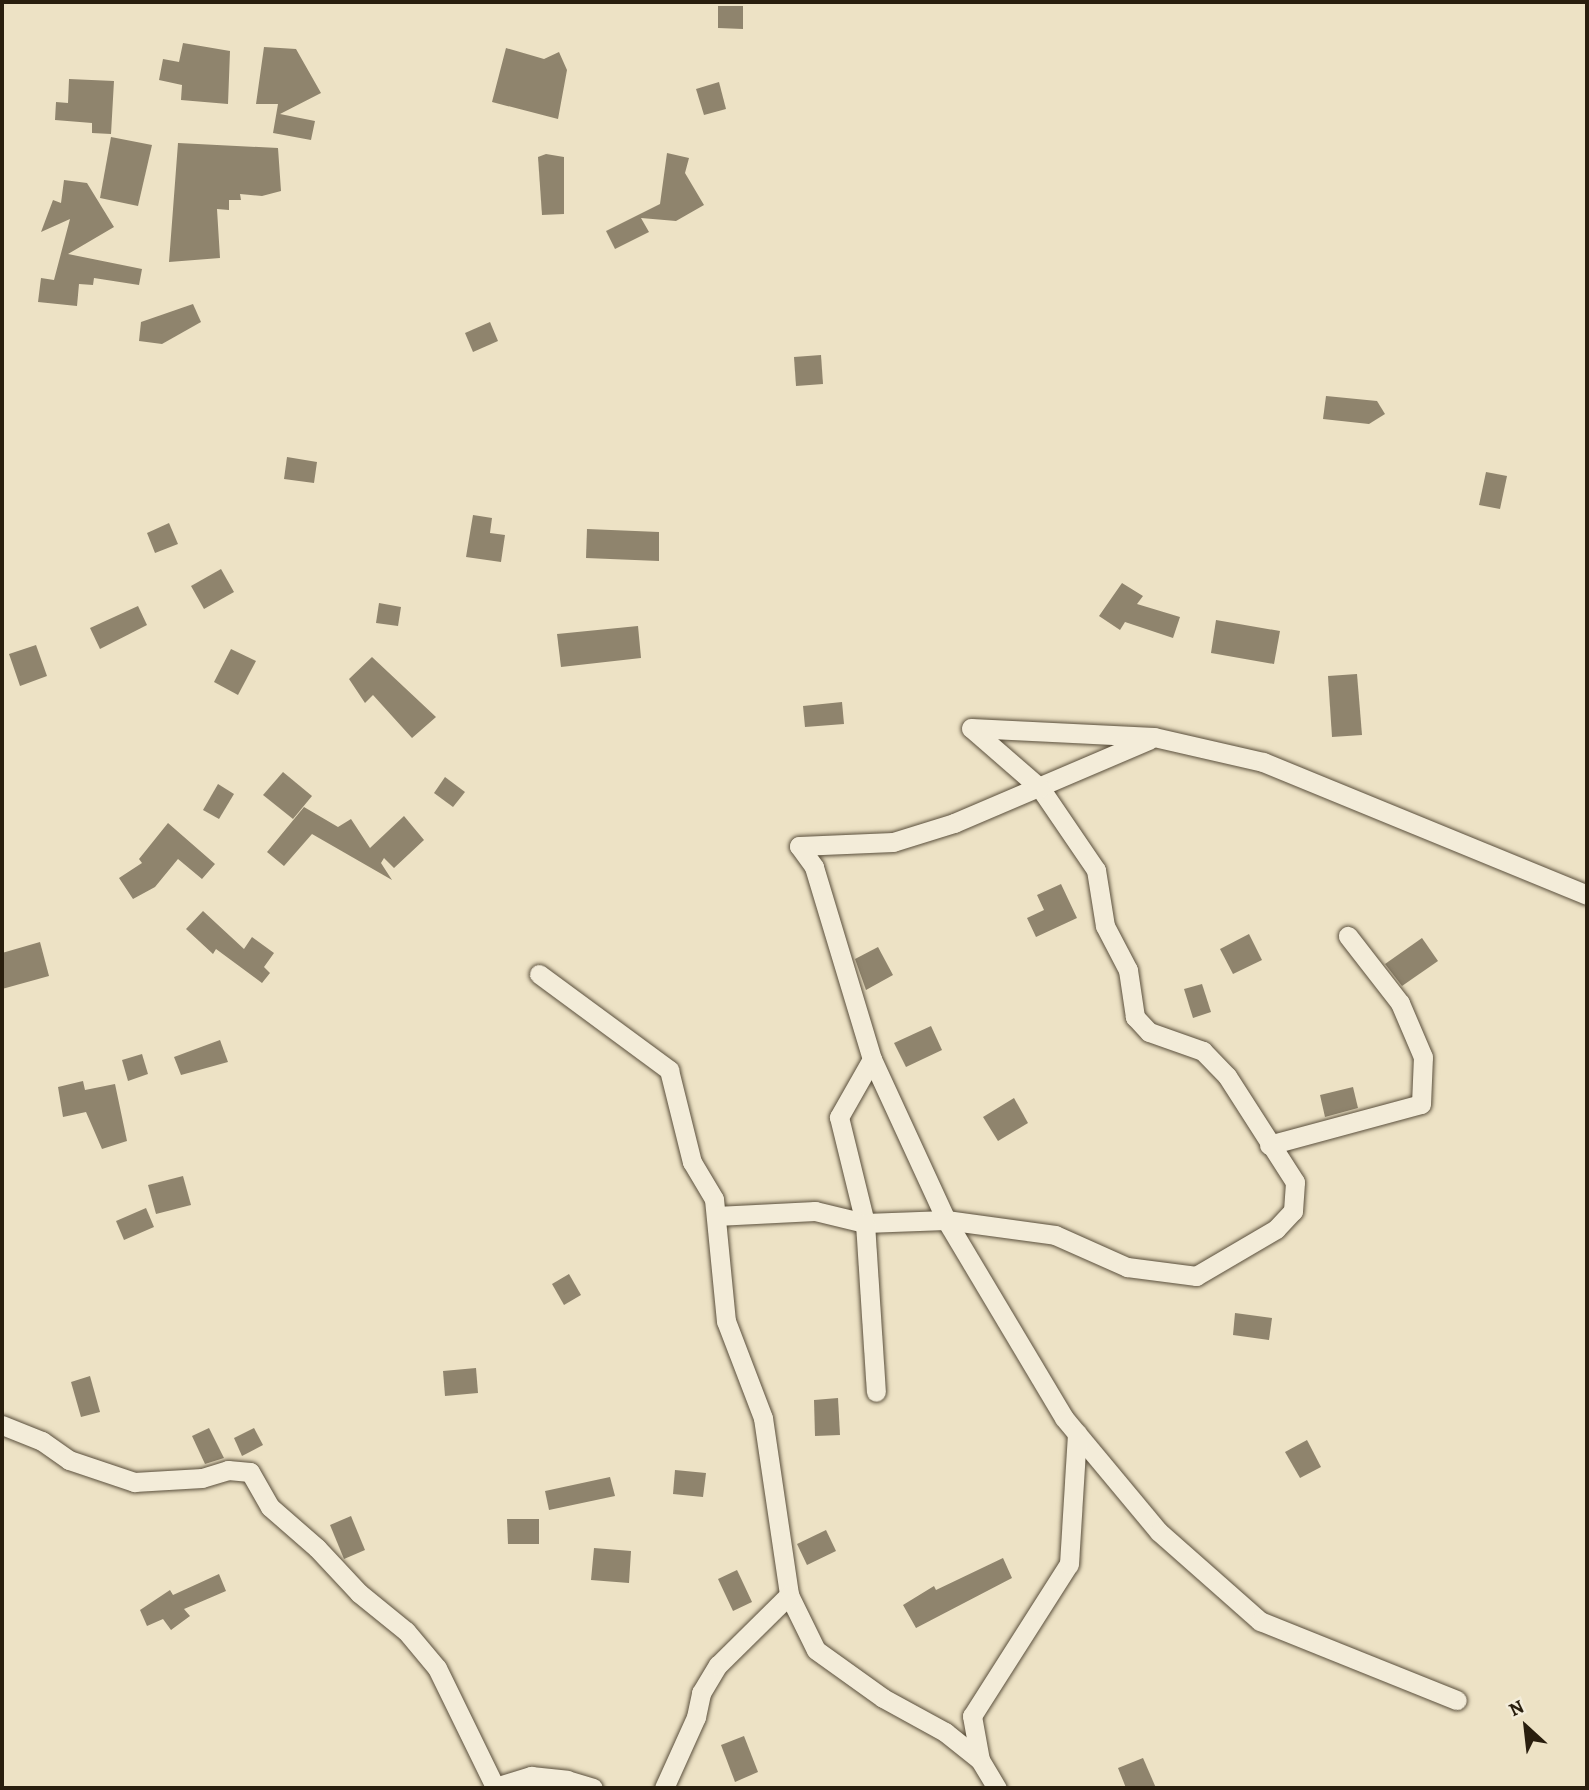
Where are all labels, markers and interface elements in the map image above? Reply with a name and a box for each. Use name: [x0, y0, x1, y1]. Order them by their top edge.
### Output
north arrow: [1491, 1692, 1561, 1762]
text: N: [1504, 1694, 1529, 1723]

